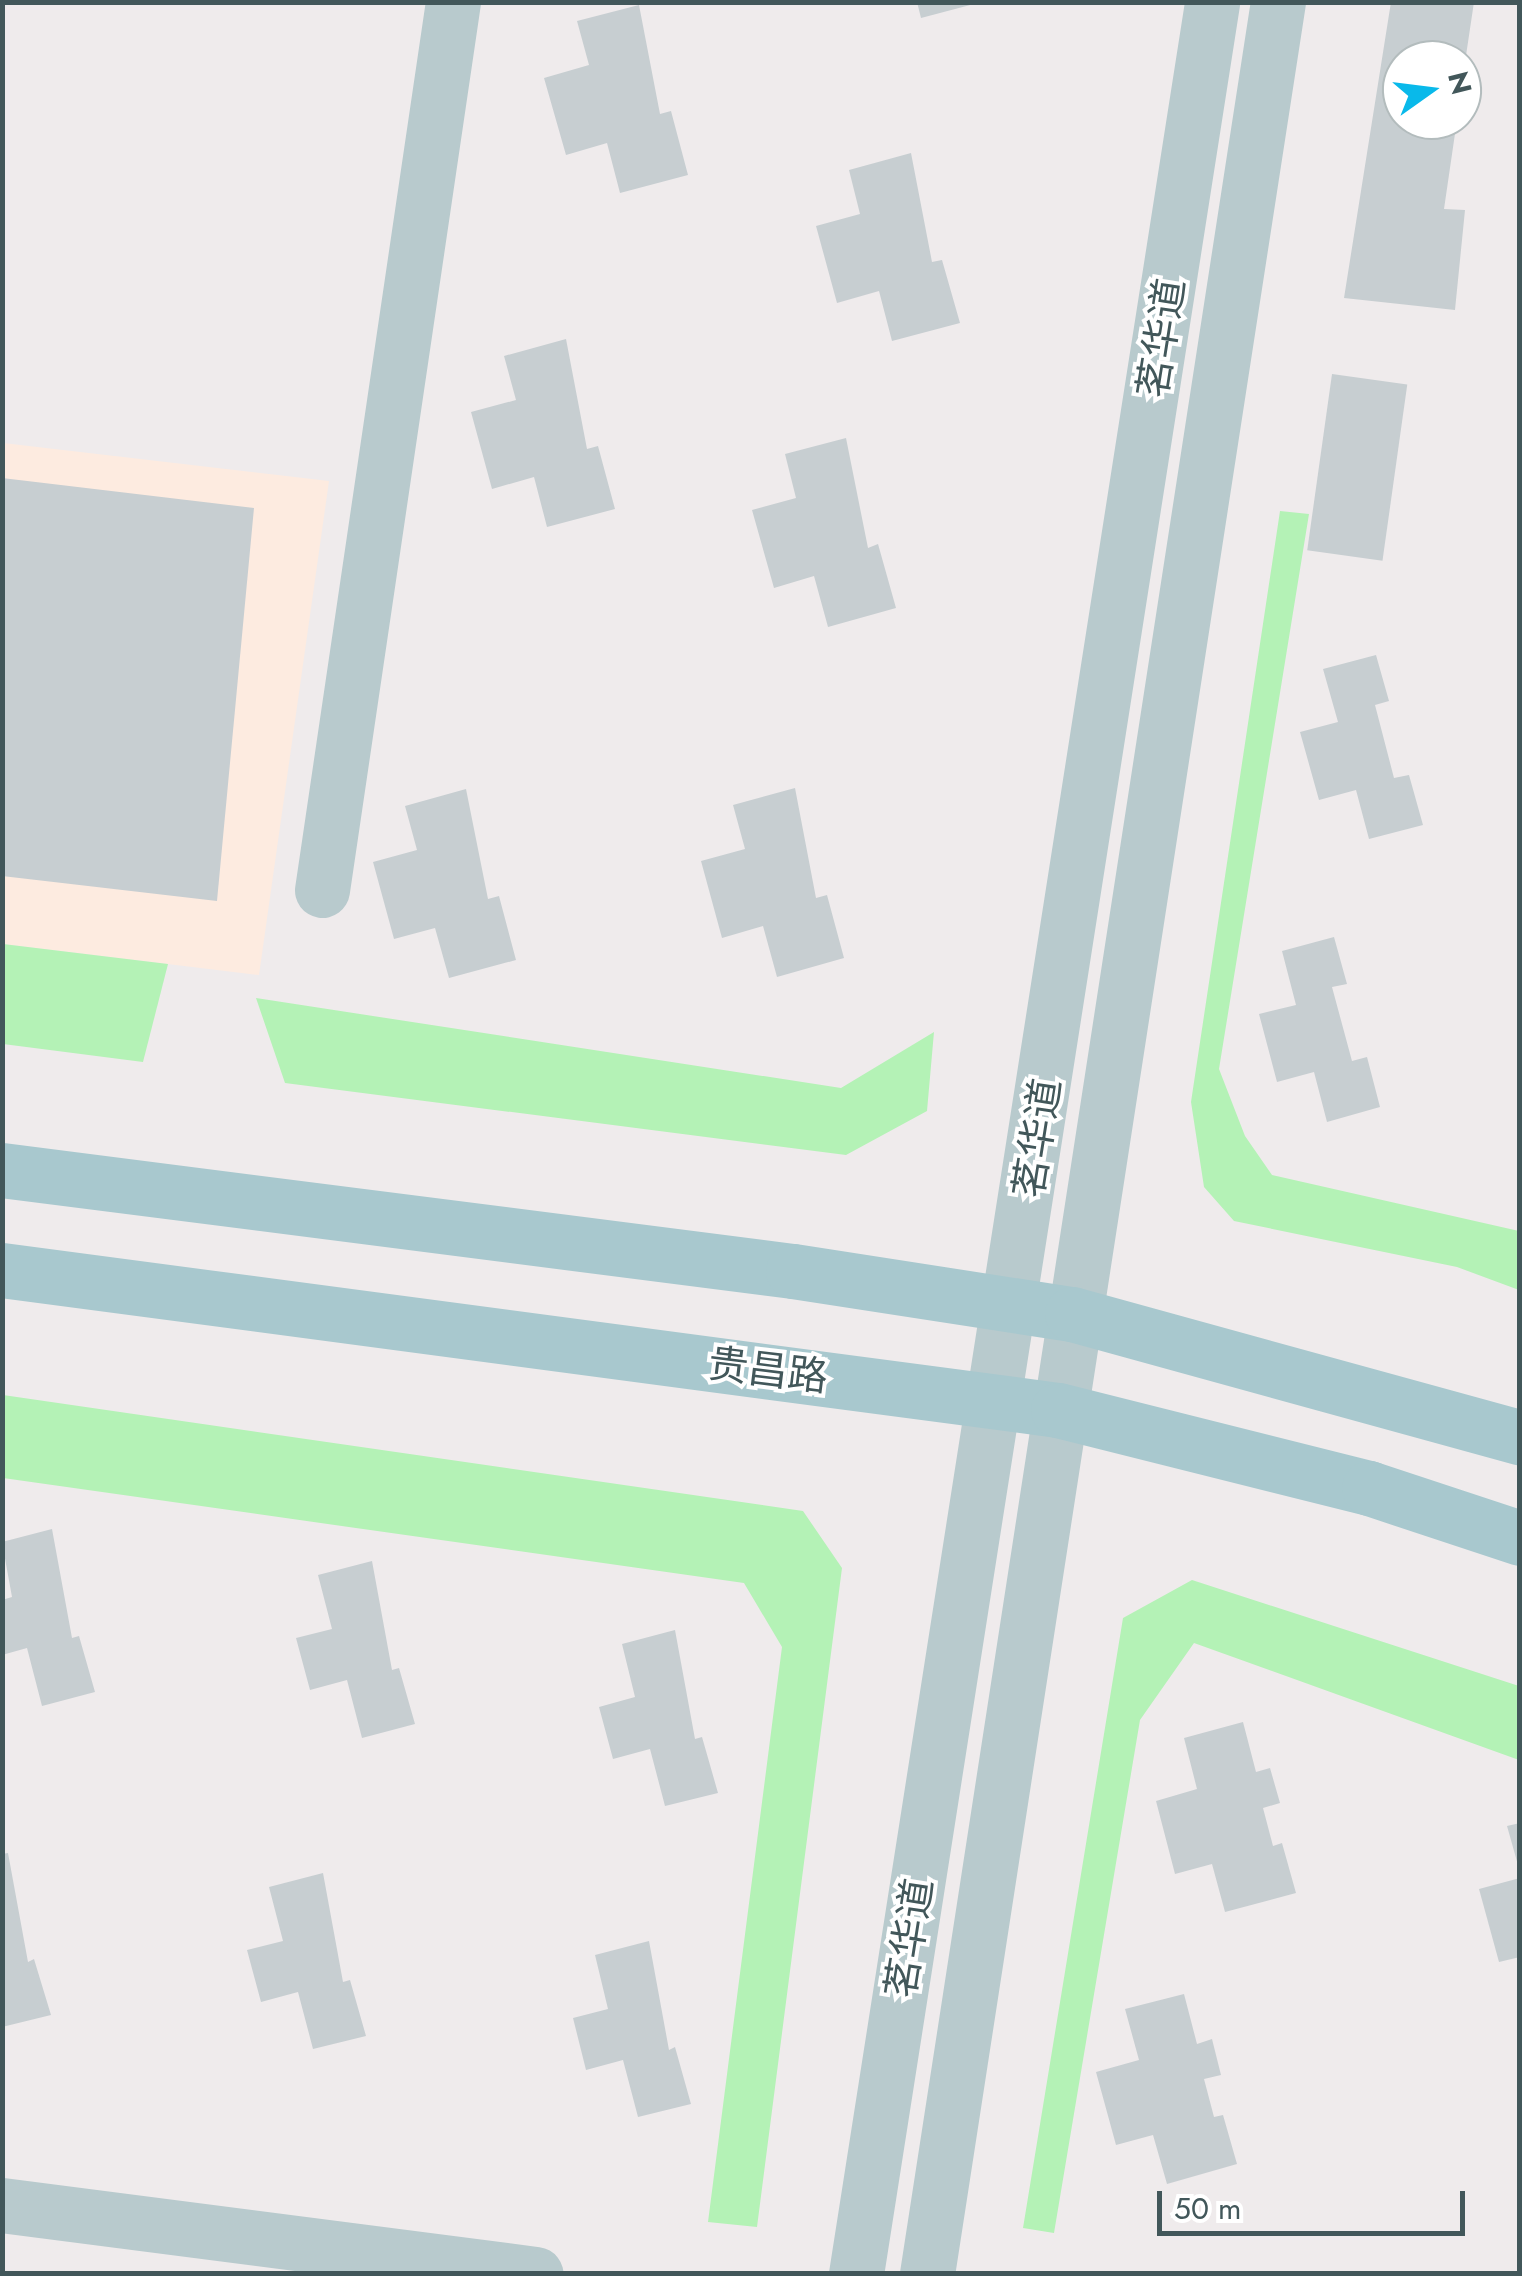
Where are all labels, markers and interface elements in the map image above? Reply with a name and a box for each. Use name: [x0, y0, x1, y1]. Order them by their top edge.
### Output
north arrow: [1382, 40, 1482, 140]
text: N: [1437, 67, 1482, 99]
street label: 茗华道: [1128, 275, 1194, 401]
street label: 茗华道: [1004, 1075, 1070, 1201]
street label: 贵昌路: [706, 1339, 830, 1401]
street label: 茗华道: [876, 1875, 942, 2001]
scale bar: [1162, 2171, 1470, 2233]
text: 50 m: [1174, 2187, 1241, 2230]

